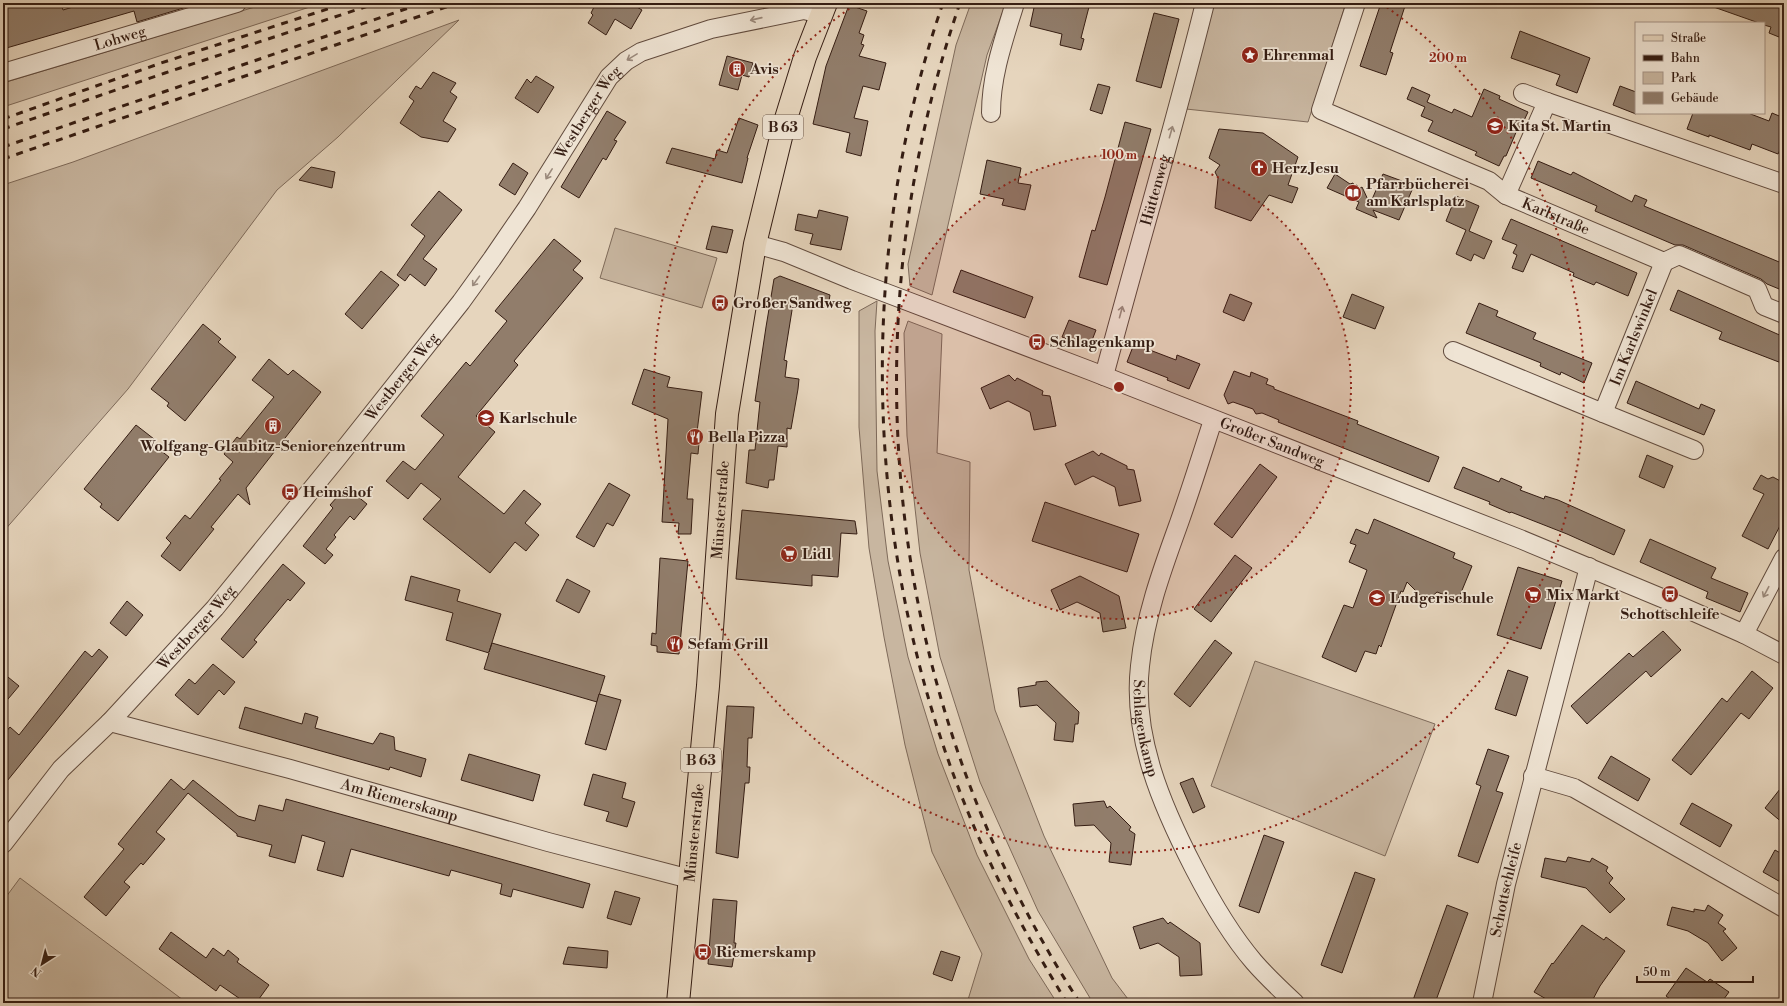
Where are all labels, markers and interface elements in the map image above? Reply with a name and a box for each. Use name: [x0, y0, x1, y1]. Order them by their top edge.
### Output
one-way arrow: [749, 15, 762, 23]
street label: Lohweg: [92, 22, 148, 55]
legend: [1635, 22, 1765, 114]
text: Straße: [1671, 31, 1706, 46]
place icon: Ehrenmal: [1240, 45, 1260, 65]
place label: Ehrenmal: [1263, 46, 1334, 65]
text: 200 m: [1429, 51, 1467, 66]
text: Bahn: [1670, 51, 1700, 66]
one-way arrow: [626, 54, 638, 62]
building icon: Avis: [727, 59, 747, 79]
place label: Avis: [749, 60, 779, 79]
street label: Westberger Weg: [551, 61, 626, 163]
text: Park: [1671, 71, 1697, 86]
text: Gebäude: [1671, 91, 1719, 106]
road number: B 63: [763, 115, 803, 139]
school or university icon: Kita St. Martin: [1485, 116, 1505, 136]
place label: Kita St. Martin: [1508, 117, 1612, 136]
one-way arrow: [1168, 126, 1175, 139]
text: 100 m: [1101, 148, 1137, 163]
street label: Hüttenweg: [1137, 152, 1175, 228]
church icon: Herz Jesu: [1249, 158, 1269, 178]
place label: Herz Jesu: [1272, 159, 1340, 178]
one-way arrow: [545, 168, 553, 179]
place label: Pfarrbücherei am Karlsplatz: [1366, 175, 1469, 211]
library icon: Pfarrbücherei am Karlsplatz: [1343, 183, 1363, 203]
street label: Karlstraße: [1519, 194, 1592, 239]
one-way arrow: [472, 275, 480, 286]
street label: Im Karlswinkel: [1606, 286, 1662, 389]
bus stop icon: Großer Sandweg: [710, 293, 730, 313]
place label: Großer Sandweg: [733, 294, 852, 313]
one-way arrow: [1118, 305, 1126, 318]
street label: Westberger Weg: [361, 329, 443, 426]
bus stop icon: Schlagenkamp: [1027, 332, 1047, 352]
place label: Schlagenkamp: [1050, 333, 1155, 352]
centre of rings: [1112, 380, 1126, 394]
school or university icon: Karlschule: [476, 408, 496, 428]
place label: Karlschule: [499, 409, 577, 428]
street label: Großer Sandweg: [1217, 413, 1327, 472]
building icon: Wolfgang-Glaubitz-Seniorenzentrum: [263, 416, 283, 436]
restaurant icon: Bella Pizza: [685, 427, 705, 447]
place label: Bella Pizza: [708, 428, 786, 447]
place label: Wolfgang-Glaubitz-Seniorenzentrum: [139, 437, 406, 456]
street label: Münsterstraße: [708, 460, 734, 560]
bus stop icon: Heimshof: [280, 482, 300, 502]
place label: Heimshof: [303, 483, 373, 502]
supermarket icon: Lidl: [779, 544, 799, 564]
place label: Lidl: [802, 545, 831, 564]
street label: Westberger Weg: [153, 581, 240, 675]
bus stop icon: Schottschleife: [1660, 584, 1680, 604]
supermarket icon: Mix Markt: [1523, 585, 1543, 605]
place label: Mix Markt: [1546, 586, 1620, 605]
one-way arrow: [1762, 586, 1769, 598]
school or university icon: Ludgerischule: [1367, 588, 1387, 608]
place label: Ludgerischule: [1390, 589, 1494, 608]
place label: Schottschleife: [1620, 605, 1720, 624]
restaurant icon: Sefam Grill: [665, 634, 685, 654]
place label: Sefam Grill: [688, 635, 769, 654]
street label: Schlagenkamp: [1129, 679, 1163, 780]
road number: B 63: [681, 748, 721, 772]
street label: Am Riemerskamp: [338, 775, 460, 826]
street label: Münsterstraße: [680, 783, 709, 883]
street label: Schottschleife: [1487, 840, 1527, 939]
bus stop icon: Riemerskamp: [693, 942, 713, 962]
place label: Riemerskamp: [716, 943, 816, 962]
north arrow: [22, 944, 62, 984]
scale bar: [1637, 958, 1753, 984]
text: N: [29, 963, 44, 980]
text: 50 m: [1643, 965, 1671, 980]

